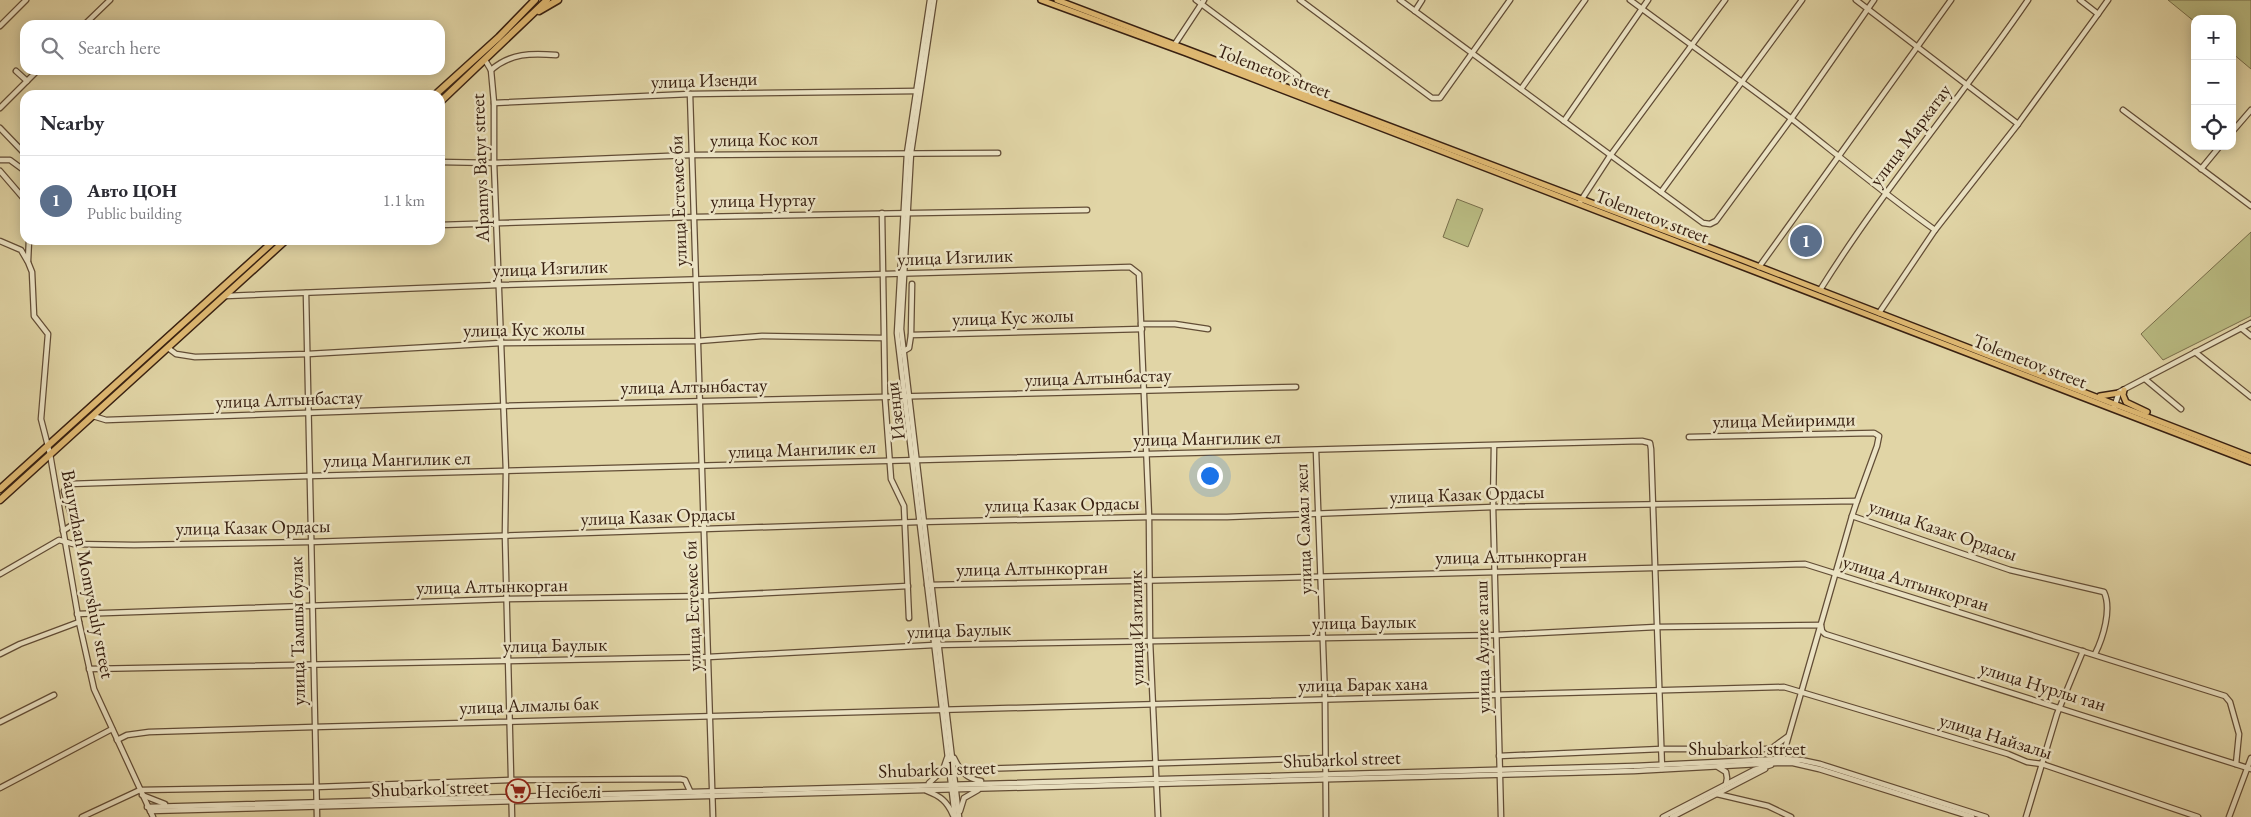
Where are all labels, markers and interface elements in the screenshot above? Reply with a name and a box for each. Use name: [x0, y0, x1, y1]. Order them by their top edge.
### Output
map controls: [2191, 15, 2236, 150]
button: +: [2191, 15, 2236, 60]
search box: [20, 20, 445, 75]
icon: search: [38, 34, 66, 62]
text: Search here: [78, 35, 160, 60]
street label: Tolemetov street: [1213, 38, 1335, 104]
button: −: [2191, 60, 2236, 105]
street label: улица Изенди: [650, 66, 758, 94]
street label: улица Маркатау: [1863, 78, 1957, 191]
street label: Alpamys Batyr street: [465, 93, 495, 244]
button: locate: [2191, 105, 2236, 150]
text: Nearby: [40, 109, 104, 136]
street label: улица Кос кол: [710, 126, 818, 152]
street label: улица Естемес би: [663, 135, 693, 267]
text: Авто ЦОН: [87, 178, 177, 203]
street label: Tolemetov street: [1591, 183, 1713, 249]
street label: улица Нуртау: [710, 187, 817, 213]
text: 1: [52, 190, 60, 211]
text: 1.1 km: [383, 190, 425, 211]
text: Public building: [87, 203, 182, 224]
pin: 1: [1790, 222, 1822, 260]
street label: улица Изгилик: [897, 242, 1013, 272]
street label: улица Изгилик: [492, 253, 608, 283]
street label: улица Кус жолы: [952, 302, 1075, 332]
street label: улица Кус жолы: [463, 315, 586, 343]
street label: Tolemetov street: [1969, 328, 2091, 394]
street label: улица Алтынбастау: [1024, 362, 1173, 392]
street label: улица Алтынбастау: [620, 372, 768, 400]
street label: Изенди: [879, 380, 911, 442]
street label: улица Алтынбастау: [215, 384, 364, 414]
street label: улица Мейиримди: [1712, 406, 1856, 434]
street label: улица Мангилик ел: [1133, 424, 1281, 452]
street label: улица Мангилик ел: [728, 434, 876, 464]
street label: улица Мангилик ел: [323, 445, 471, 473]
your location: [1197, 463, 1223, 489]
street label: улица Самал жел: [1288, 463, 1318, 595]
street label: Bauyrzhan Momyshuly street: [56, 468, 120, 680]
street label: улица Казак Ордасы: [1389, 479, 1545, 509]
street label: улица Казак Ордасы: [984, 490, 1140, 518]
street label: улица Казак Ордасы: [1866, 493, 2021, 567]
street label: улица Казак Ордасы: [580, 501, 736, 531]
street label: улица Казак Ордасы: [175, 513, 331, 541]
street label: улица Естемес би: [677, 540, 707, 672]
street label: улица Алтынкорган: [1435, 542, 1587, 570]
street label: улица Алтынкорган: [1840, 549, 1992, 617]
street label: улица Алтынкорган: [956, 554, 1108, 582]
street label: улица Тамшы булак: [283, 556, 311, 706]
street label: улица Изгилик: [1122, 570, 1150, 686]
street label: улица Алтынкорган: [416, 572, 568, 600]
street label: улица Аулие агаш: [1468, 580, 1496, 714]
street label: улица Баулык: [1312, 609, 1416, 635]
street label: улица Баулык: [906, 616, 1012, 644]
street label: улица Баулык: [503, 632, 607, 658]
street label: улица Нурлы тан: [1977, 655, 2109, 717]
street label: улица Барак хана: [1298, 670, 1429, 698]
street label: улица Алмалы бак: [459, 690, 599, 720]
street label: улица Найзалы: [1937, 707, 2056, 765]
street label: Shubarkol street: [1688, 736, 1806, 761]
street label: Shubarkol street: [1283, 744, 1401, 774]
street label: Shubarkol street: [878, 754, 996, 784]
street label: Shubarkol street: [371, 773, 489, 803]
supermarket icon: Несібелі: [505, 778, 531, 804]
place label: Несібелі: [536, 779, 602, 804]

